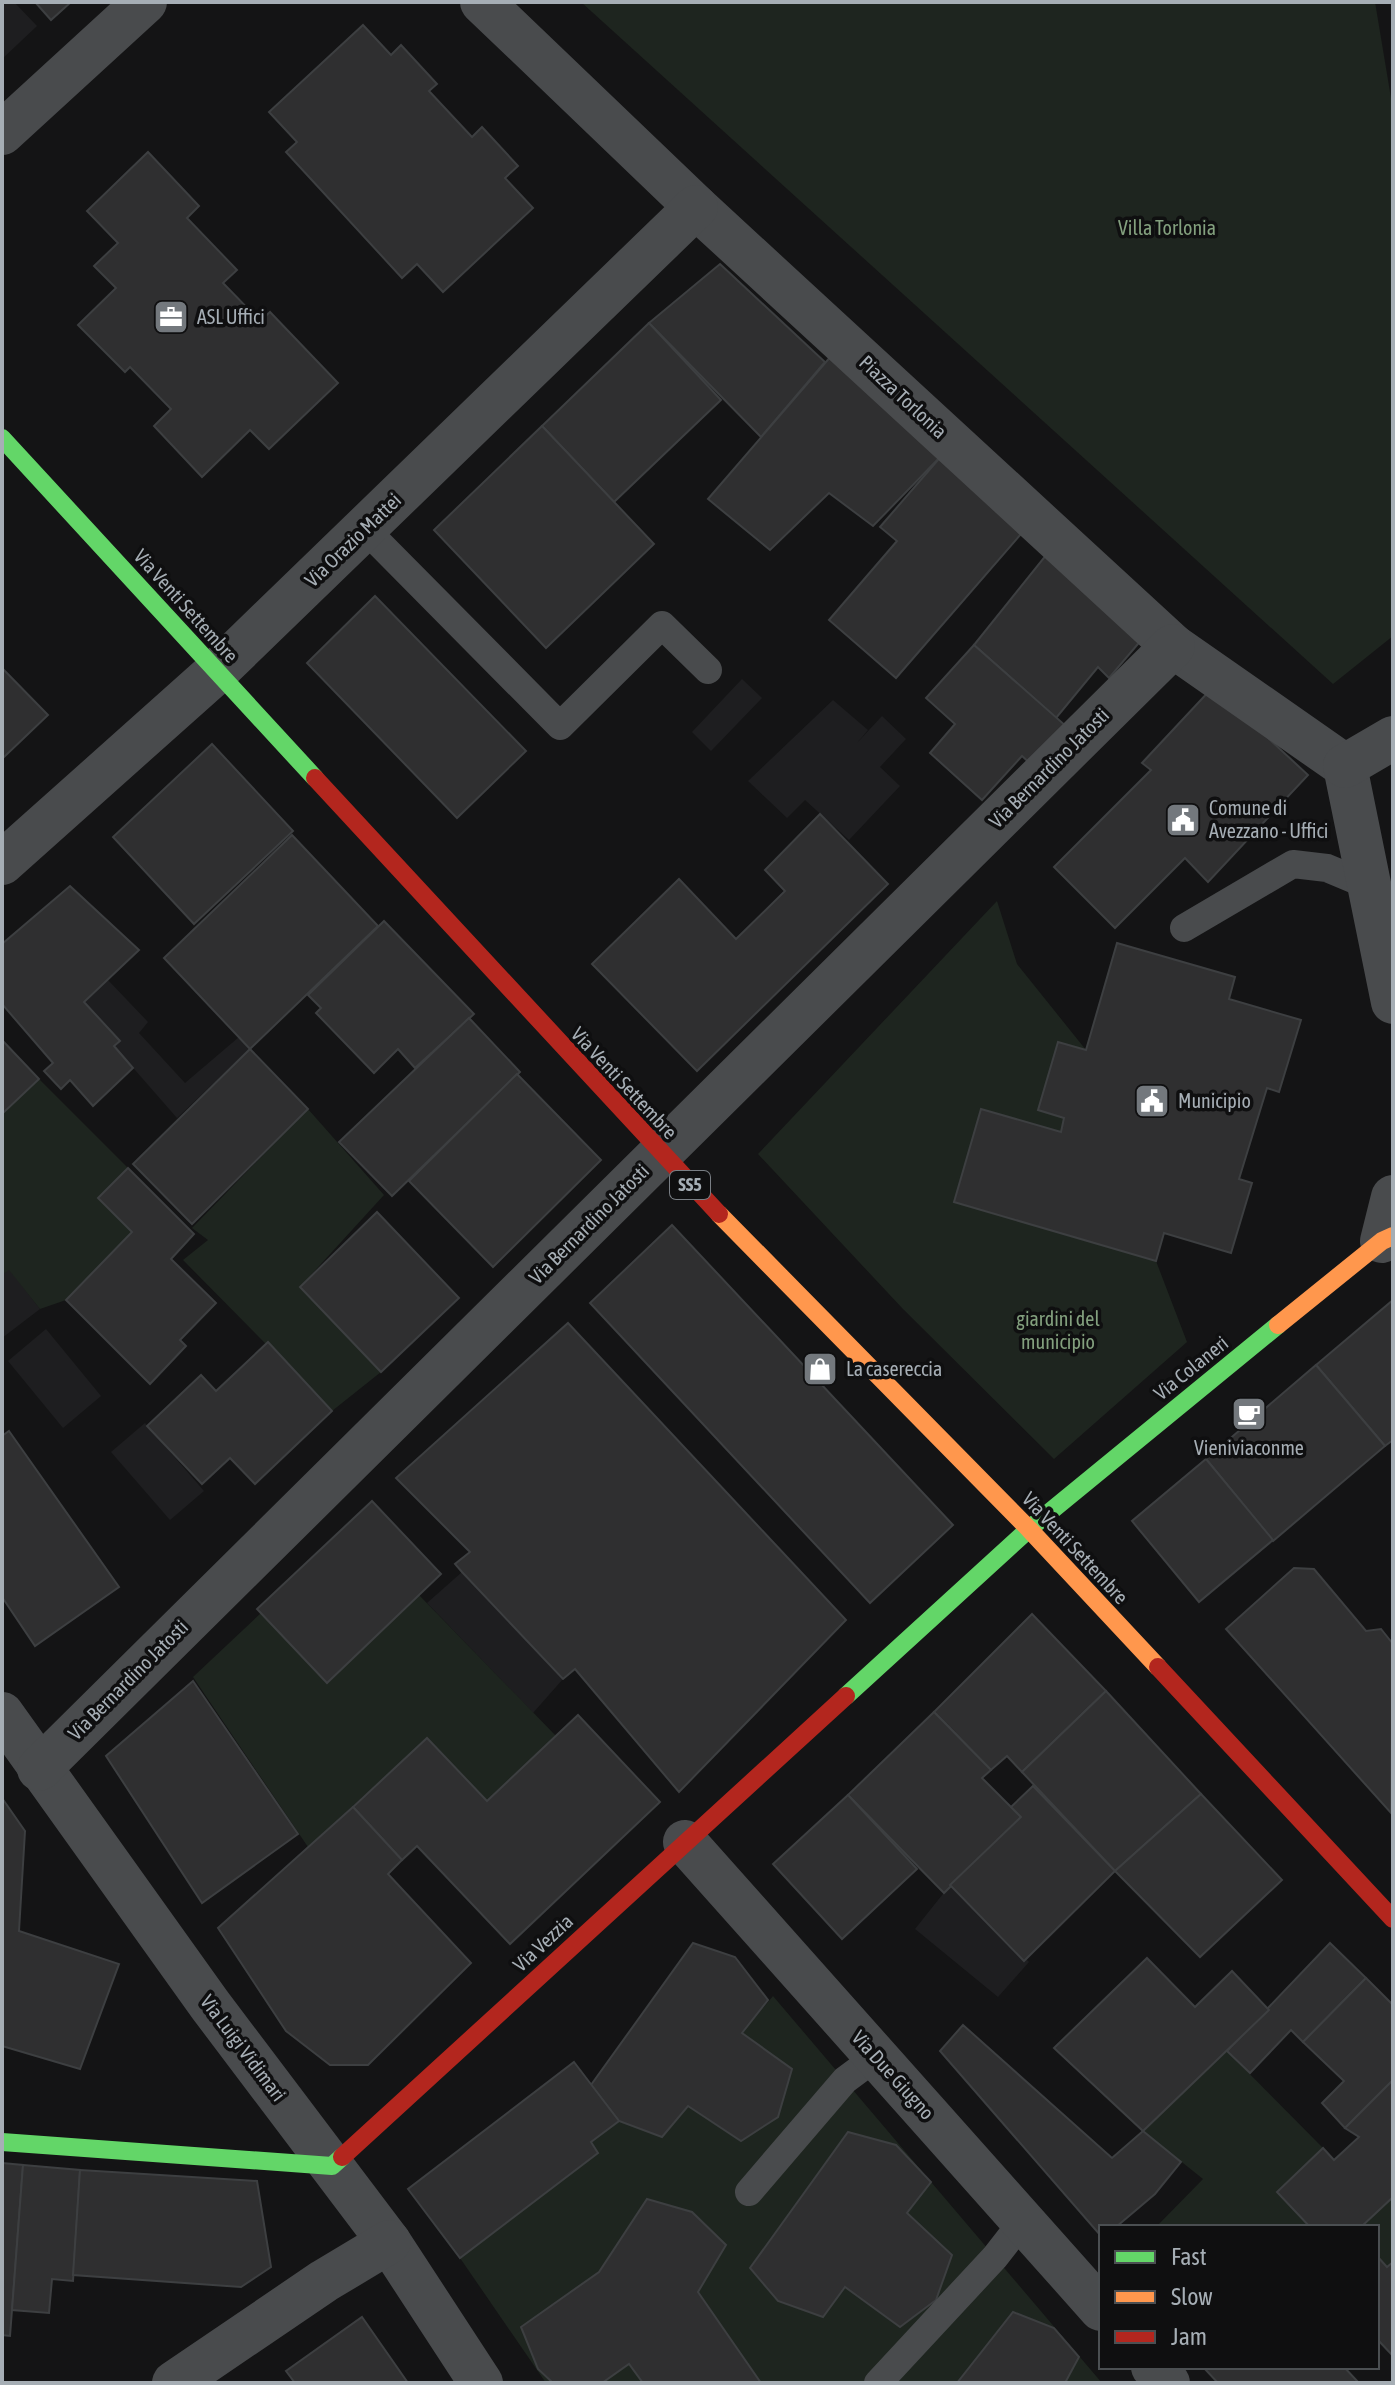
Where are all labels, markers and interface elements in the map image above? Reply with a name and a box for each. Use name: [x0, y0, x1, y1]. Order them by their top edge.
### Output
park label: Villa Torlonia: [1118, 216, 1216, 239]
office icon: ASL Uffici: [152, 298, 190, 336]
place label: ASL Uffici: [197, 305, 265, 328]
street label: Piazza Torlonia: [855, 350, 952, 443]
street label: Via Orazio Mattei: [300, 488, 405, 591]
street label: Via Venti Settembre: [130, 544, 243, 667]
street label: Via Bernardino Jatosti: [984, 703, 1113, 832]
place label: Comune di Avezzano - Uffici: [1209, 796, 1328, 842]
public building icon: Comune di Avezzano - Uffici: [1164, 801, 1202, 839]
street label: Via Venti Settembre: [567, 1022, 682, 1143]
public building icon: Municipio: [1133, 1082, 1171, 1120]
place label: Municipio: [1178, 1089, 1251, 1112]
street label: Via Bernardino Jatosti: [524, 1159, 653, 1288]
road number: SS5: [670, 1171, 710, 1199]
park label: giardini del municipio: [1016, 1307, 1100, 1353]
street label: Via Colaneri: [1149, 1331, 1232, 1404]
shop icon: La casereccia: [801, 1350, 839, 1388]
place label: La casereccia: [846, 1357, 942, 1380]
cafe icon: Vieniviaconme: [1230, 1395, 1268, 1433]
place label: Vieniviaconme: [1194, 1436, 1304, 1459]
street label: Via Venti Settembre: [1018, 1487, 1133, 1608]
street label: Via Bernardino Jatosti: [63, 1615, 192, 1744]
street label: Via Vezzia: [508, 1909, 577, 1976]
street label: Via Luigi Vidimari: [196, 1990, 291, 2105]
street label: Via Due Giugno: [847, 2025, 939, 2124]
legend: [1099, 2225, 1379, 2369]
text: Fast: [1171, 2243, 1207, 2270]
text: Slow: [1171, 2283, 1213, 2310]
text: Jam: [1171, 2323, 1207, 2350]

